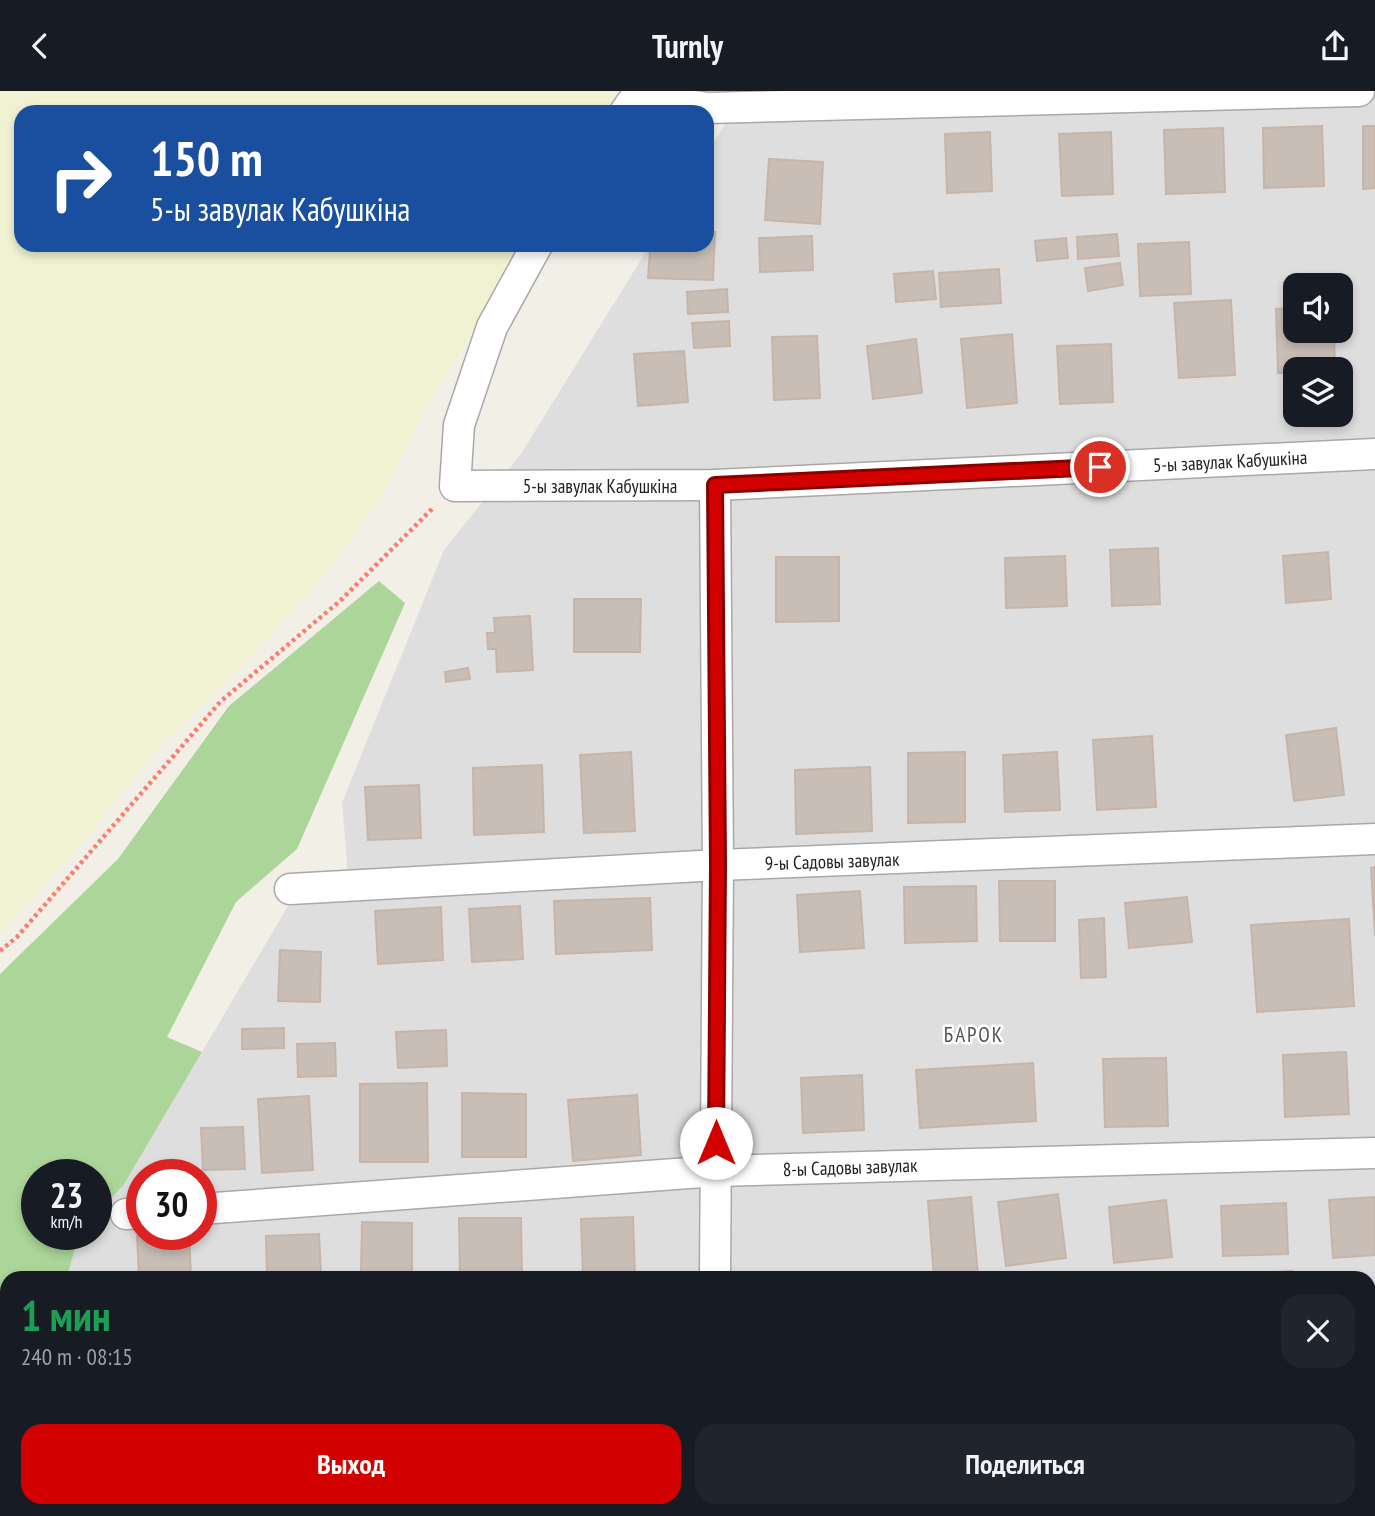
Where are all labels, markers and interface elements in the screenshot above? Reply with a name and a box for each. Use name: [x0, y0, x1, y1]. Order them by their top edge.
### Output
text: Turnly: [652, 25, 723, 67]
icon: back: [21, 27, 59, 65]
icon: share: [1316, 27, 1354, 65]
text: 150 m: [150, 126, 263, 190]
icon: right: [35, 133, 126, 224]
text: 5-ы завулак Кабушкіна: [150, 188, 410, 230]
map controls: [1283, 273, 1353, 427]
button: sound: [1283, 273, 1353, 343]
button: layers: [1283, 357, 1353, 427]
pin: [1070, 437, 1130, 497]
street label: 5-ы завулак Кабушкіна: [1152, 445, 1308, 477]
icon: arrive: [1081, 448, 1119, 486]
street label: 5-ы завулак Кабушкіна: [523, 474, 677, 498]
street label: 9-ы Садовы завулак: [764, 847, 900, 875]
district label: БАРОК: [944, 1021, 1004, 1048]
position arrow: [679, 1106, 753, 1180]
street label: 8-ы Садовы завулак: [782, 1153, 918, 1181]
speed limit sign: 30: [126, 1159, 217, 1250]
text: 23: [50, 1172, 83, 1218]
text: km/h: [51, 1210, 82, 1233]
text: 1 мин: [21, 1288, 111, 1343]
button: close: [1281, 1294, 1355, 1368]
text: 240 m · 08:15: [21, 1342, 133, 1371]
button: Выход: [21, 1424, 681, 1504]
button: Поделиться: [695, 1424, 1355, 1504]

